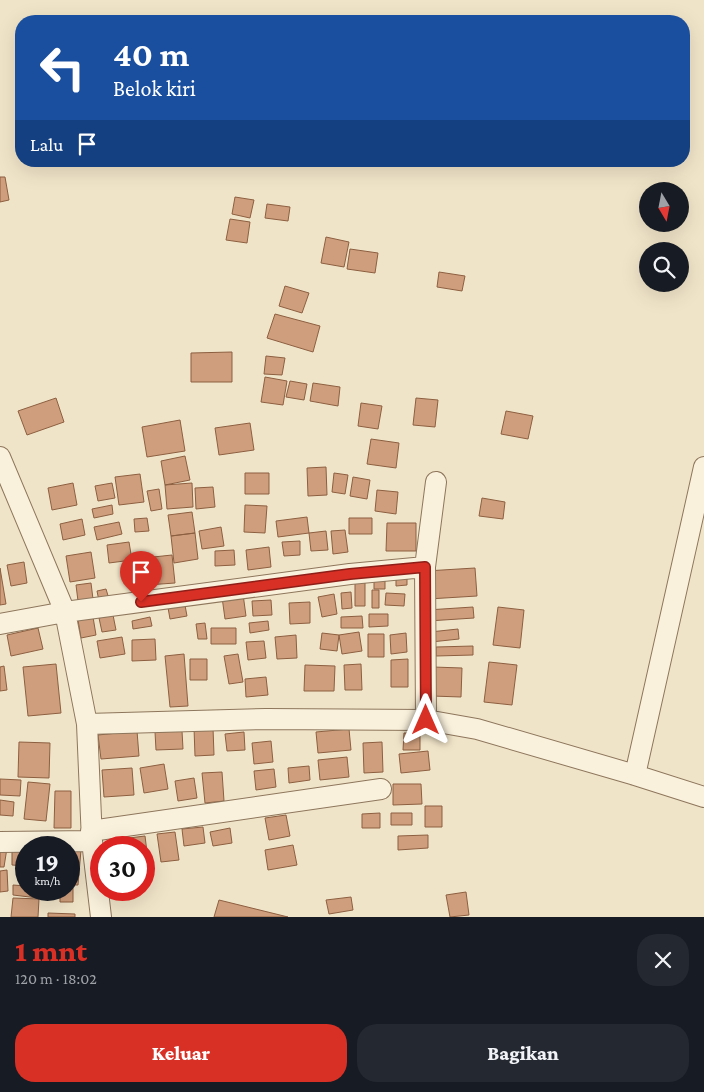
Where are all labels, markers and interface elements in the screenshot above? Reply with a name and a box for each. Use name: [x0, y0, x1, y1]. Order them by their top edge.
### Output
icon: left: [30, 35, 95, 100]
text: 40 m: [113, 35, 190, 74]
text: Belok kiri: [113, 76, 196, 101]
icon: arrive: [73, 130, 101, 158]
text: Lalu: [30, 134, 63, 155]
north arrow: [639, 182, 689, 232]
map controls: [639, 182, 689, 292]
button: search: [639, 242, 689, 292]
pin: [120, 551, 162, 602]
icon: arrive: [127, 558, 155, 586]
position arrow: [399, 693, 451, 745]
speed limit sign: 30: [90, 836, 155, 901]
text: 19: [36, 849, 59, 876]
text: km/h: [35, 874, 60, 888]
text: 1 mnt: [15, 934, 87, 967]
button: close: [637, 934, 689, 986]
text: 120 m · 18:02: [15, 970, 97, 987]
button: Keluar: [15, 1024, 347, 1082]
button: Bagikan: [357, 1024, 689, 1082]

